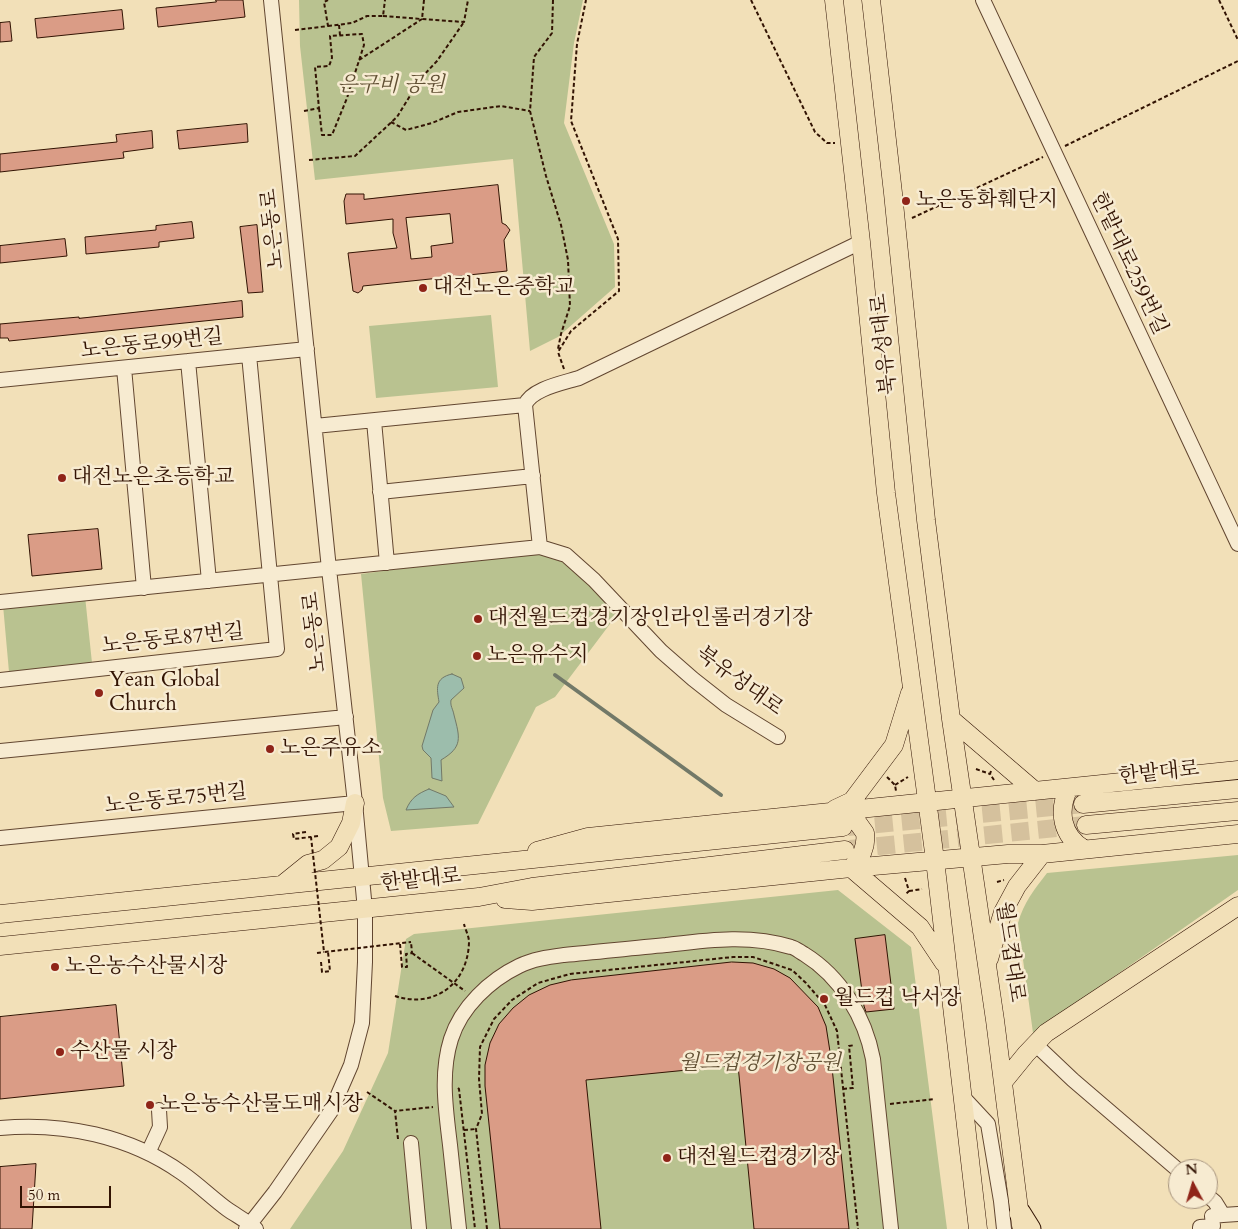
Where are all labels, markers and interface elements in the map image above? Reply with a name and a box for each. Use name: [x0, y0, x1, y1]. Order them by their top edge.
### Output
park label: 은구비 공원: [337, 73, 445, 99]
street label: 노은동로: [257, 187, 291, 271]
place label: 노은동화훼단지: [916, 188, 1058, 214]
street label: 한밭대로259번길: [1084, 189, 1172, 339]
marker: 노은동화훼단지: [900, 195, 912, 207]
place label: 대전노은중학교: [433, 275, 575, 301]
marker: 대전노은중학교: [417, 282, 429, 294]
street label: 북유성대로: [867, 292, 903, 396]
street label: 노은동로99번길: [79, 325, 225, 365]
place label: 대전노은초등학교: [72, 465, 234, 491]
marker: 대전노은초등학교: [56, 472, 68, 484]
street label: 노은동로: [299, 590, 333, 674]
place label: 대전월드컵경기장인라인롤러경기장: [488, 606, 813, 632]
marker: 대전월드컵경기장인라인롤러경기장: [472, 613, 484, 625]
street label: 노은동로87번길: [100, 620, 246, 660]
street label: 북유성대로: [691, 642, 787, 722]
place label: 노은유수지: [487, 643, 588, 669]
marker: 노은유수지: [471, 650, 483, 662]
place label: Yean Global Church: [109, 668, 220, 718]
marker: Yean Global Church: [93, 687, 105, 699]
place label: 노은주유소: [280, 736, 381, 762]
marker: 노은주유소: [264, 743, 276, 755]
street label: 한밭대로: [1117, 757, 1201, 791]
street label: 노은동로75번길: [103, 780, 249, 820]
street label: 한밭대로: [379, 864, 463, 898]
street label: 월드컵대로: [989, 900, 1029, 1004]
place label: 노은농수산물시장: [65, 954, 227, 980]
marker: 노은농수산물시장: [49, 961, 61, 973]
place label: 월드컵 낙서장: [834, 986, 961, 1012]
marker: 월드컵 낙서장: [818, 993, 830, 1005]
place label: 수산물 시장: [70, 1039, 177, 1065]
marker: 수산물 시장: [54, 1046, 66, 1058]
park label: 월드컵경기장공원: [679, 1051, 841, 1077]
place label: 노은농수산물도매시장: [160, 1092, 363, 1118]
marker: 노은농수산물도매시장: [144, 1099, 156, 1111]
place label: 대전월드컵경기장: [677, 1145, 839, 1171]
marker: 대전월드컵경기장: [661, 1152, 673, 1164]
north arrow: [1168, 1159, 1218, 1209]
text: N: [1184, 1159, 1199, 1180]
scale bar: [22, 1176, 114, 1208]
text: 50 m: [28, 1185, 60, 1205]

